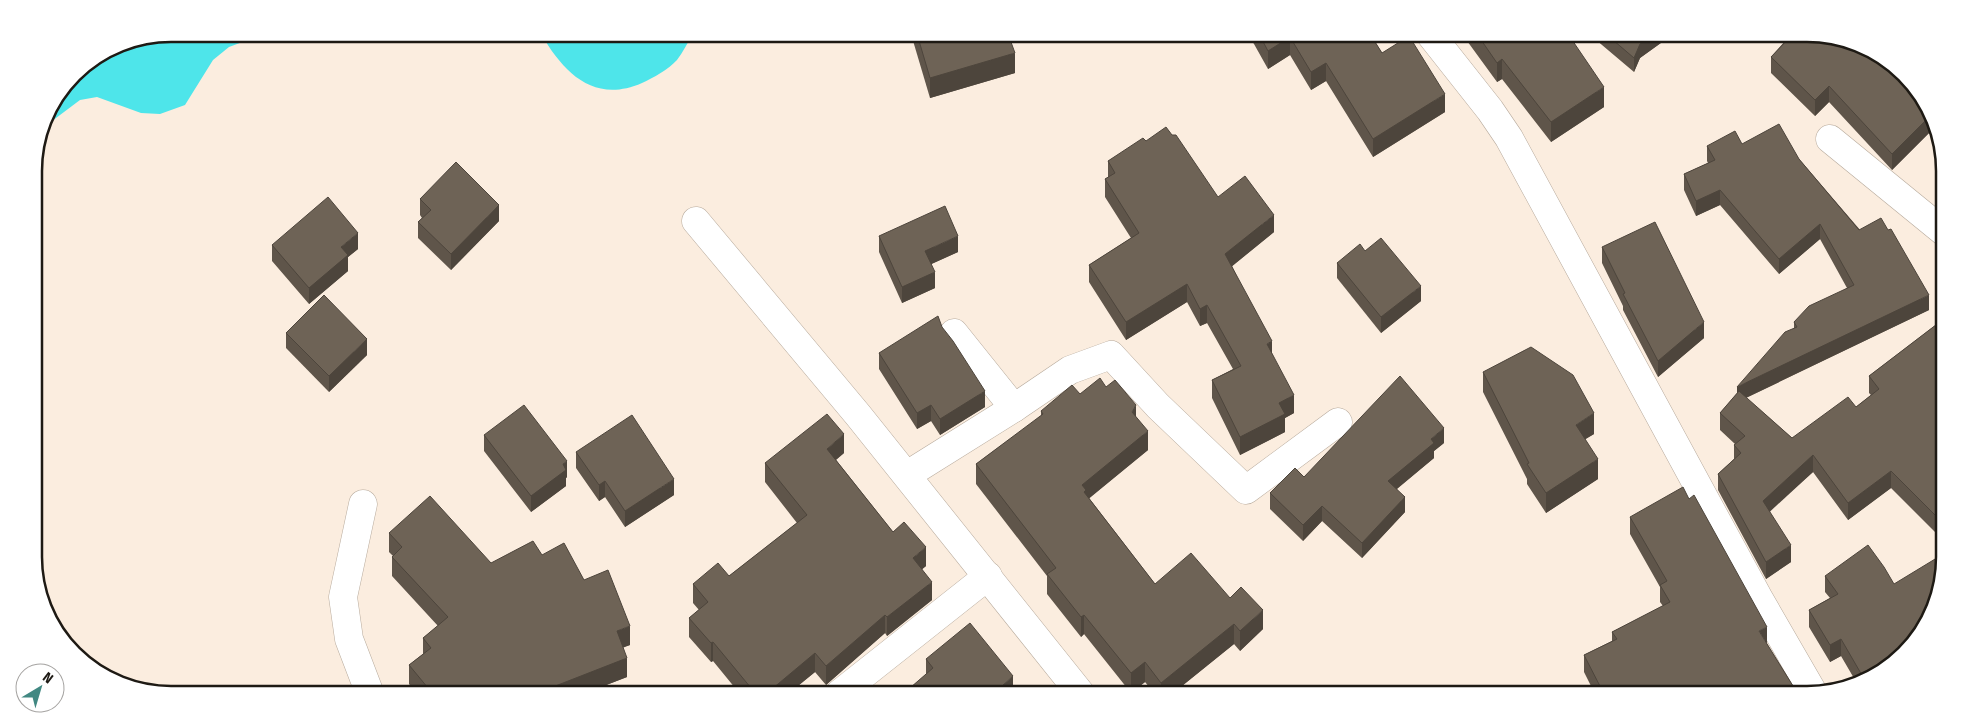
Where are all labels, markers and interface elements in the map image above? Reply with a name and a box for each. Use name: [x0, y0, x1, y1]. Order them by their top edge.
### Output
north arrow: [15, 663, 65, 713]
text: N: [39, 669, 56, 687]

